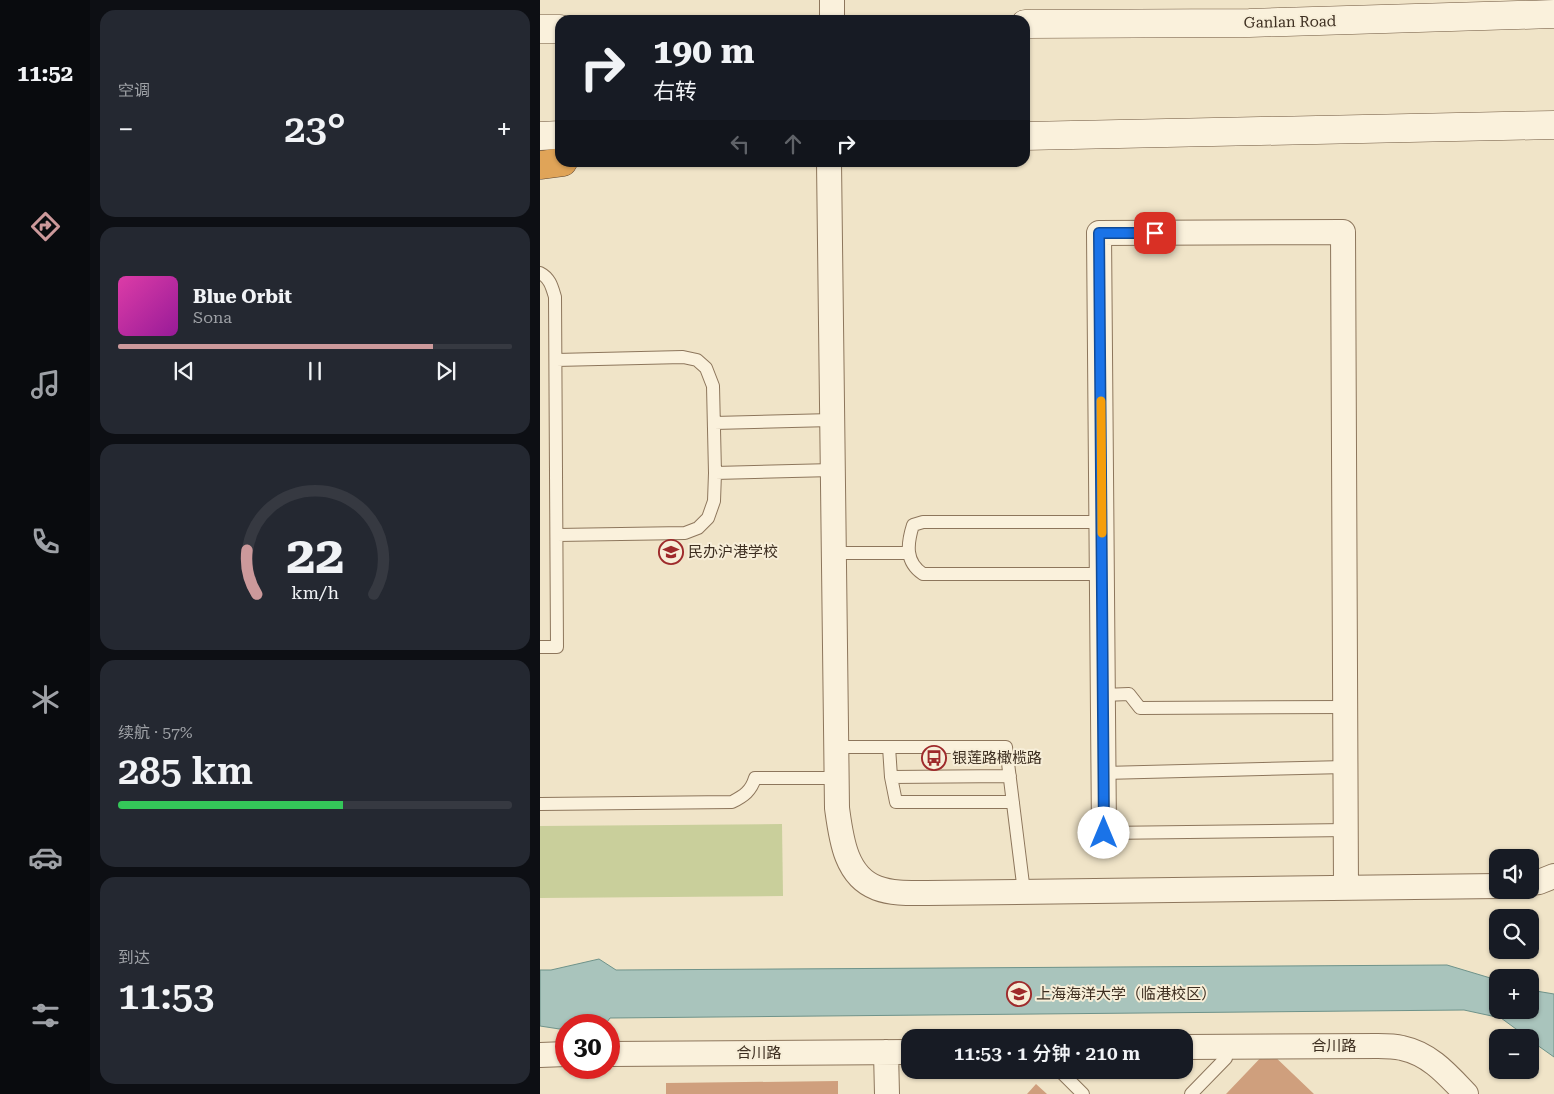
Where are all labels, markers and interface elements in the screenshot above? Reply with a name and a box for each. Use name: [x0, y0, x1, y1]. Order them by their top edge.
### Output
street label: Ganlan Road: [1244, 12, 1337, 32]
text: 190 m: [653, 31, 754, 72]
icon: right: [570, 35, 635, 100]
text: 11:52: [17, 61, 73, 86]
text: 右转: [653, 79, 697, 104]
text: 空调: [118, 81, 150, 100]
text: 23°: [284, 107, 346, 151]
text: −: [118, 113, 134, 146]
text: +: [496, 113, 512, 146]
icon: left: [726, 130, 754, 158]
icon: ahead: [779, 130, 807, 158]
icon: right: [832, 130, 860, 158]
icon: directions: [28, 209, 63, 244]
pin: [1134, 212, 1176, 254]
icon: arrive: [1141, 219, 1169, 247]
text: Blue Orbit: [193, 285, 292, 308]
text: Sona: [193, 308, 232, 327]
icon: previous: [170, 357, 198, 385]
icon: pause: [301, 357, 329, 385]
icon: next: [432, 357, 460, 385]
icon: music: [28, 367, 63, 402]
icon: phone: [28, 524, 63, 559]
text: 22: [286, 525, 344, 586]
school or university icon: 民办沪港学校: [658, 539, 684, 565]
place label: 民办沪港学校: [688, 543, 778, 561]
text: km/h: [291, 582, 339, 603]
icon: climate: [28, 682, 63, 717]
text: 续航 · 57%: [118, 723, 193, 742]
bus stop icon: 银莲路橄榄路: [921, 745, 947, 771]
text: 285 km: [118, 749, 253, 793]
place label: 银莲路橄榄路: [952, 749, 1042, 767]
position arrow: [1077, 806, 1129, 858]
icon: car: [28, 840, 63, 875]
map controls: [1489, 849, 1539, 1079]
button: sound: [1489, 849, 1539, 899]
button: search: [1489, 909, 1539, 959]
text: 到达: [118, 948, 150, 967]
button: +: [1489, 969, 1539, 1019]
text: 11:53: [118, 974, 214, 1018]
school or university icon: 上海海洋大学（临港校区）: [1006, 981, 1032, 1007]
place label: 上海海洋大学（临港校区）: [1036, 985, 1216, 1003]
icon: filters: [28, 998, 63, 1033]
speed limit sign: 30: [555, 1014, 620, 1079]
button: −: [1489, 1029, 1539, 1079]
street label: 合川路: [1311, 1037, 1357, 1055]
text: 11:53 · 1 分钟 · 210 m: [954, 1042, 1140, 1065]
street label: 合川路: [736, 1044, 782, 1062]

